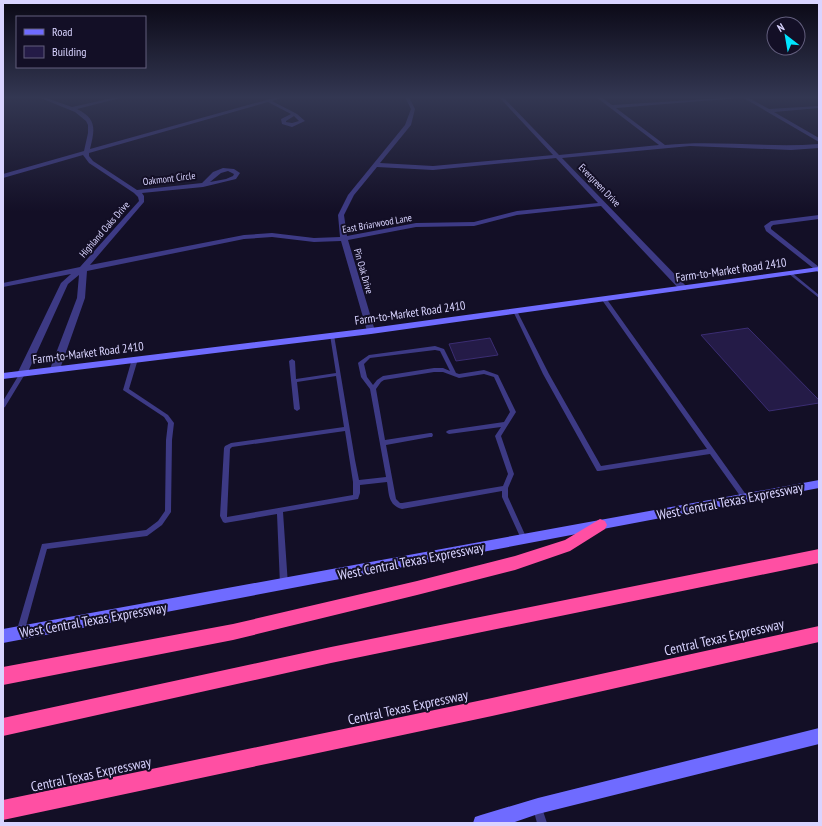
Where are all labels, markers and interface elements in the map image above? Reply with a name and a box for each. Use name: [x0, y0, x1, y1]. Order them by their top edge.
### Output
legend: [16, 16, 146, 68]
north arrow: [766, 16, 806, 56]
text: N: [775, 20, 787, 35]
text: Road: [52, 24, 72, 39]
text: Building: [52, 44, 87, 59]
street label: Evergreen Drive: [576, 161, 623, 210]
street label: Oakmont Circle: [142, 169, 196, 188]
street label: Highland Oaks Drive: [76, 198, 132, 260]
street label: East Briarwood Lane: [341, 211, 413, 236]
street label: Pin Oak Drive: [351, 247, 376, 295]
street label: Farm-to-Market Road 2410: [674, 254, 787, 285]
street label: Farm-to-Market Road 2410: [353, 297, 466, 328]
street label: Farm-to-Market Road 2410: [31, 338, 144, 367]
street label: West Central Texas Expressway: [655, 478, 805, 524]
street label: West Central Texas Expressway: [336, 538, 486, 584]
street label: West Central Texas Expressway: [18, 598, 169, 642]
street label: Central Texas Expressway: [662, 614, 786, 660]
street label: Central Texas Expressway: [346, 685, 471, 729]
street label: Central Texas Expressway: [29, 752, 154, 796]

